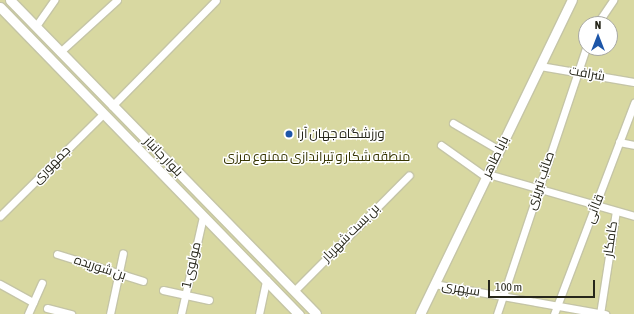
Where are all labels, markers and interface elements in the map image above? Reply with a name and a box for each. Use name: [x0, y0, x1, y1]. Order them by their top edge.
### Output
north arrow: [578, 16, 618, 56]
text: N: [595, 19, 601, 31]
street label: شرافت: [568, 63, 606, 85]
place label: ورزشگاه جهان آرا: [297, 126, 385, 142]
marker: ورزشگاه جهان آرا: [284, 129, 294, 139]
street label: بلوار جانباز: [140, 134, 186, 180]
street label: بابا طاهر: [479, 134, 513, 180]
street label: جمهوری: [30, 143, 74, 187]
park label: منطقه شکار و تیراندازی ممنوع مرزی: [224, 149, 410, 165]
street label: صائب تبریزی: [524, 150, 558, 212]
street label: قاآنی: [582, 192, 608, 226]
street label: بن بست شهریار: [319, 201, 383, 265]
street label: کامکار: [601, 220, 621, 258]
street label: مولوی 1: [179, 241, 205, 289]
street label: بن شوریده: [72, 252, 128, 284]
scale bar: [490, 272, 597, 298]
street label: سپهری: [441, 278, 481, 300]
text: 100 m: [495, 280, 522, 294]

